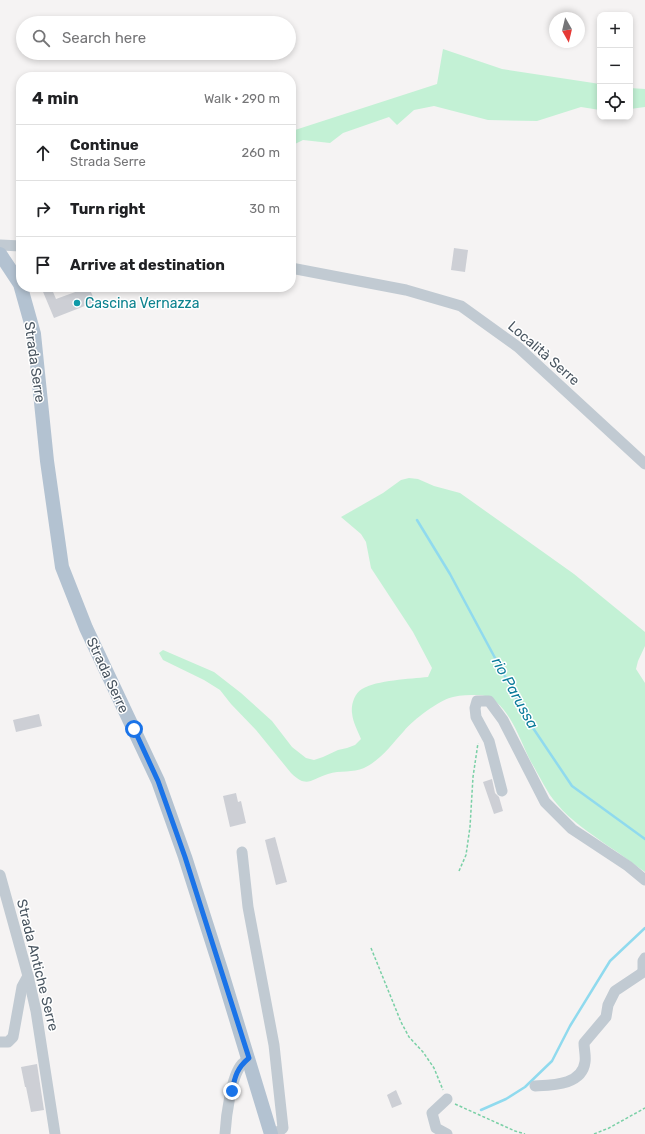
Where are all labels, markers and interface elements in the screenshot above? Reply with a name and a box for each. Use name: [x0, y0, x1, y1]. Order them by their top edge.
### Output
north arrow: [549, 12, 585, 48]
map controls: [597, 12, 633, 120]
button: +: [597, 12, 633, 48]
search box: [16, 16, 296, 60]
icon: search: [30, 27, 52, 49]
text: Search here: [62, 29, 146, 47]
button: −: [597, 48, 633, 84]
button: locate: [597, 84, 633, 120]
text: 4 min: [32, 88, 79, 108]
text: Walk · 290 m: [204, 91, 280, 106]
text: Continue: [70, 136, 139, 154]
icon: ahead: [32, 142, 54, 164]
text: 260 m: [242, 145, 280, 160]
text: Strada Serre: [70, 154, 146, 169]
icon: right: [32, 198, 54, 220]
text: Turn right: [70, 200, 145, 218]
text: 30 m: [249, 201, 280, 216]
icon: arrive: [32, 254, 54, 276]
text: Arrive at destination: [70, 256, 225, 274]
place label: Cascina Vernazza: [85, 295, 199, 312]
marker: Cascina Vernazza: [72, 298, 82, 308]
street label: Località Serre: [504, 318, 583, 389]
street label: Strada Serre: [20, 321, 49, 404]
street label: Strada Serre: [83, 635, 133, 716]
water label: rio Parussa: [488, 654, 542, 732]
route start: [125, 720, 143, 738]
street label: Strada Antiche Serre: [13, 897, 62, 1033]
route end: [223, 1082, 241, 1100]

